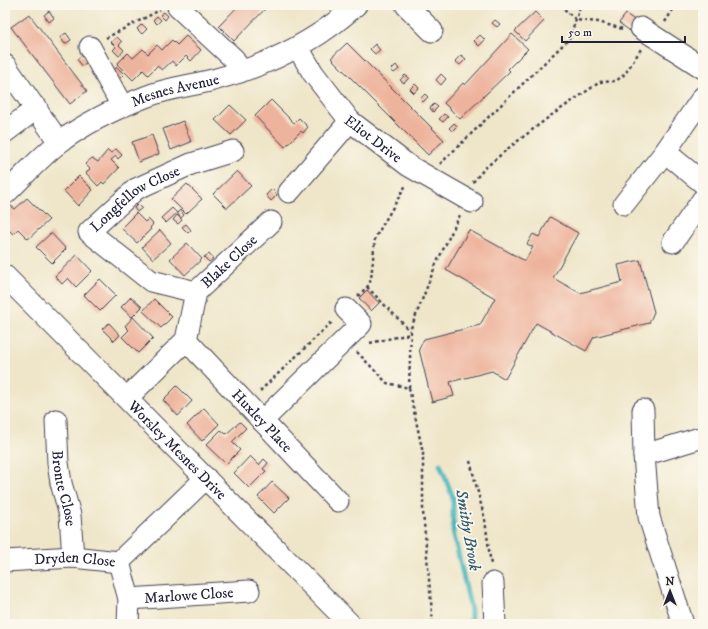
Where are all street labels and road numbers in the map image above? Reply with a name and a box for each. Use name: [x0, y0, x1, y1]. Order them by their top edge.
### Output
street label: Mesnes Avenue: [129, 70, 221, 112]
street label: Eliot Drive: [340, 111, 406, 167]
street label: Longfellow Close: [86, 161, 183, 236]
street label: Blake Close: [197, 231, 261, 292]
street label: Huxley Place: [227, 385, 296, 457]
street label: Worsley Mesnes Drive: [123, 396, 230, 504]
street label: Bronte Close: [47, 450, 80, 527]
street label: Dryden Close: [34, 548, 116, 572]
street label: Marlowe Close: [144, 583, 234, 608]

